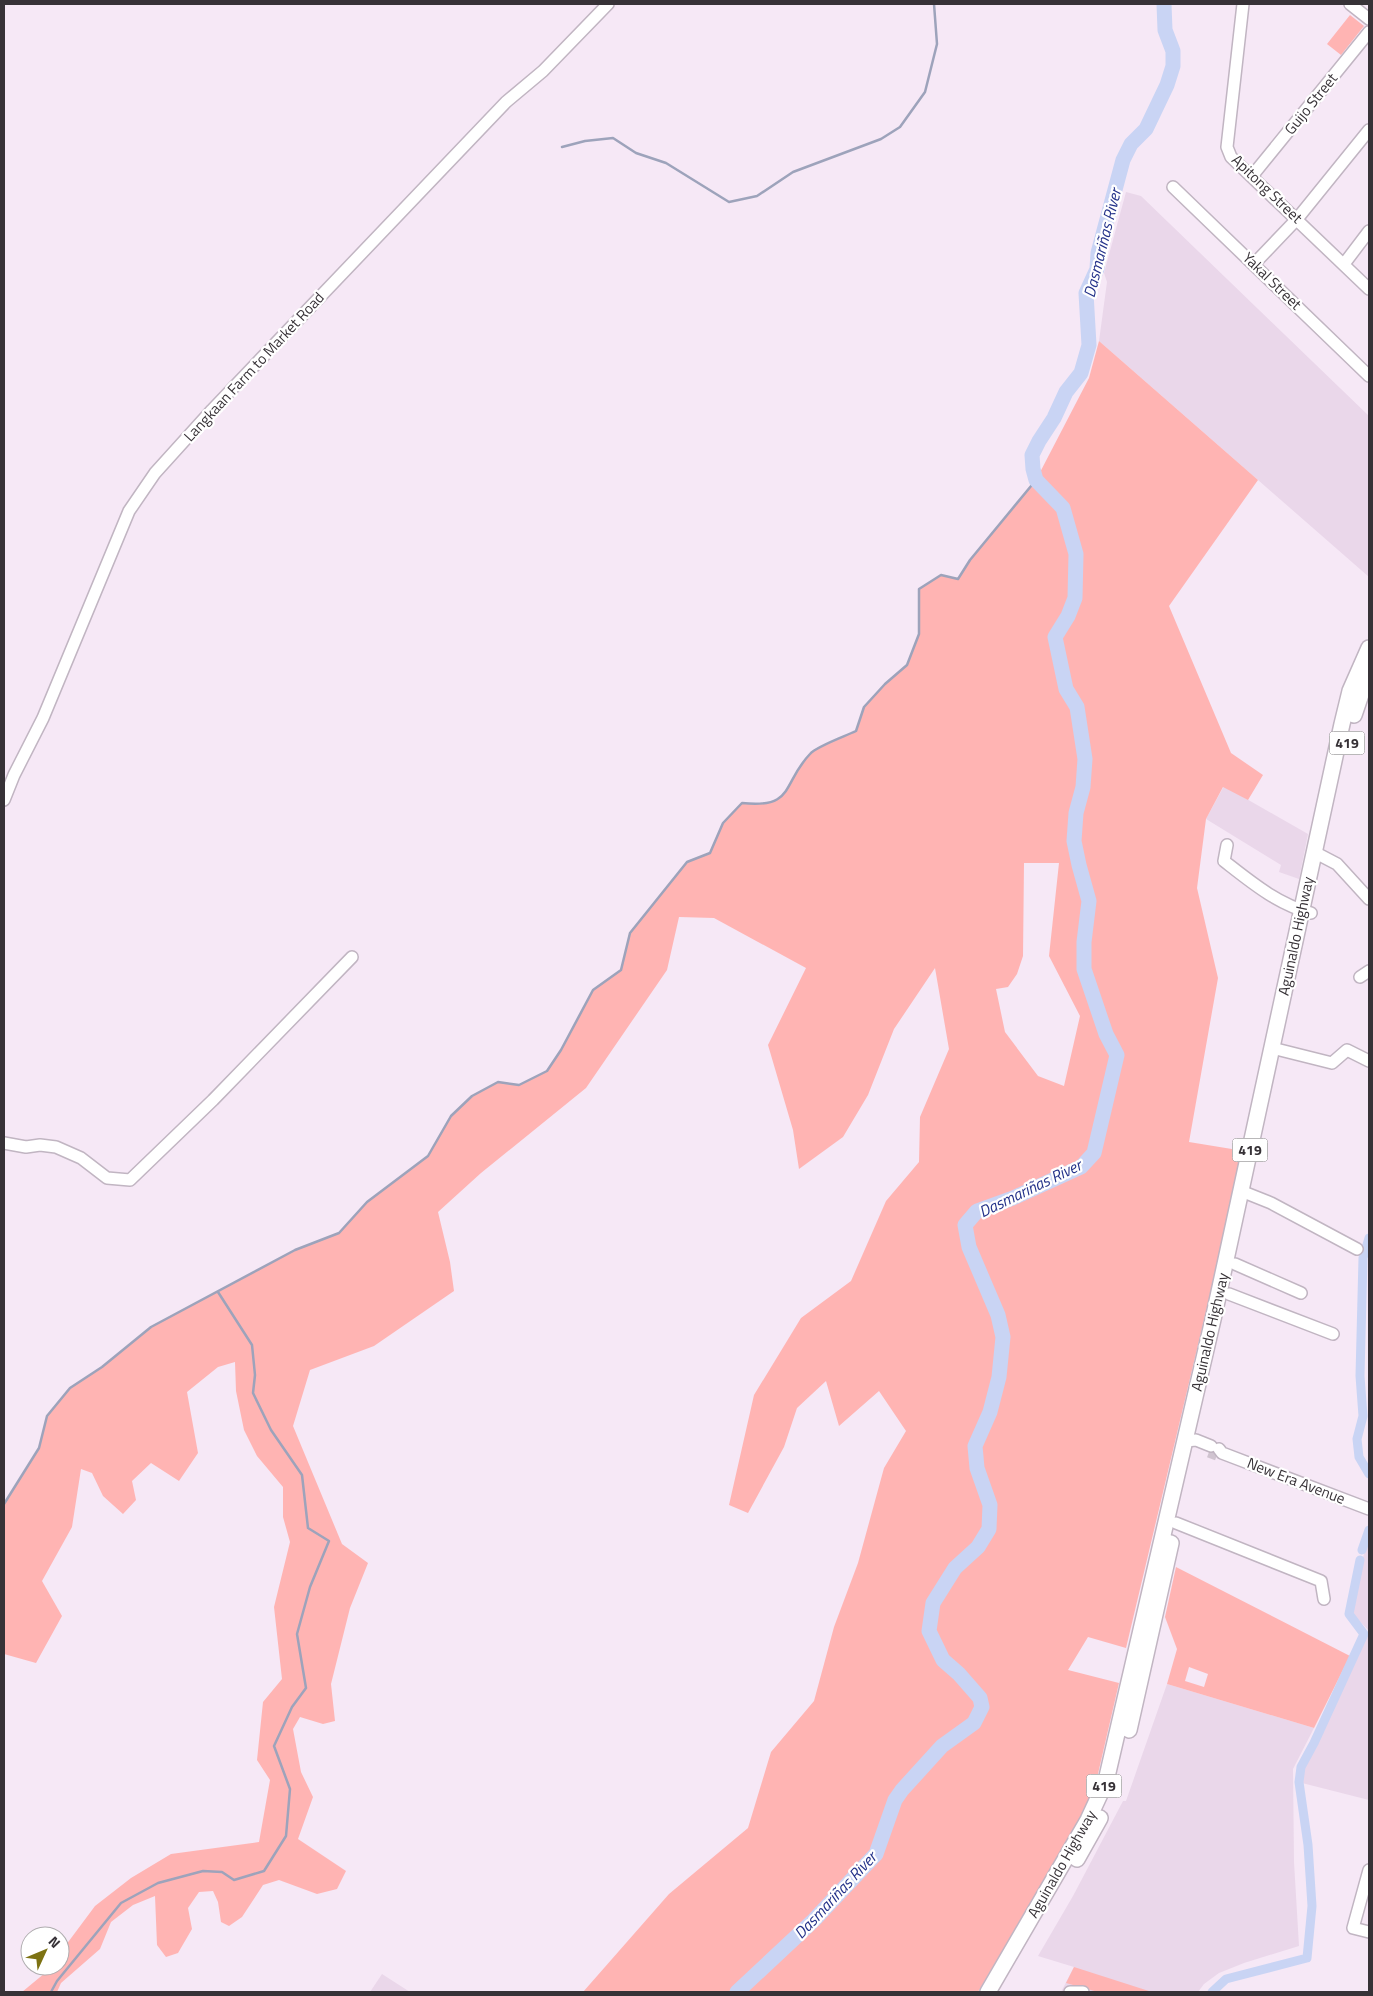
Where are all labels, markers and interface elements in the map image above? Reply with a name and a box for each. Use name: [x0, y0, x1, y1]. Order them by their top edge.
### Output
street label: Guijo Street: [1278, 67, 1343, 140]
street label: Apitong Street: [1227, 149, 1309, 229]
water label: Dasmariñas River: [1077, 184, 1128, 300]
street label: Yakal Street: [1237, 246, 1308, 315]
street label: Langkaan Farm to Market Road: [178, 287, 329, 447]
road number: 419: [1330, 731, 1364, 754]
street label: Aguinaldo Highway: [1272, 874, 1319, 998]
road number: 419: [1232, 1138, 1268, 1162]
water label: Dasmariñas River: [975, 1152, 1087, 1223]
street label: Aguinaldo Highway: [1185, 1270, 1234, 1393]
street label: New Era Avenue: [1244, 1451, 1349, 1510]
road number: 419: [1086, 1774, 1122, 1798]
street label: Aguinaldo Highway: [1021, 1806, 1102, 1922]
water label: Dasmariñas River: [788, 1845, 883, 1944]
north arrow: [20, 1926, 70, 1976]
text: N: [44, 1931, 66, 1952]

